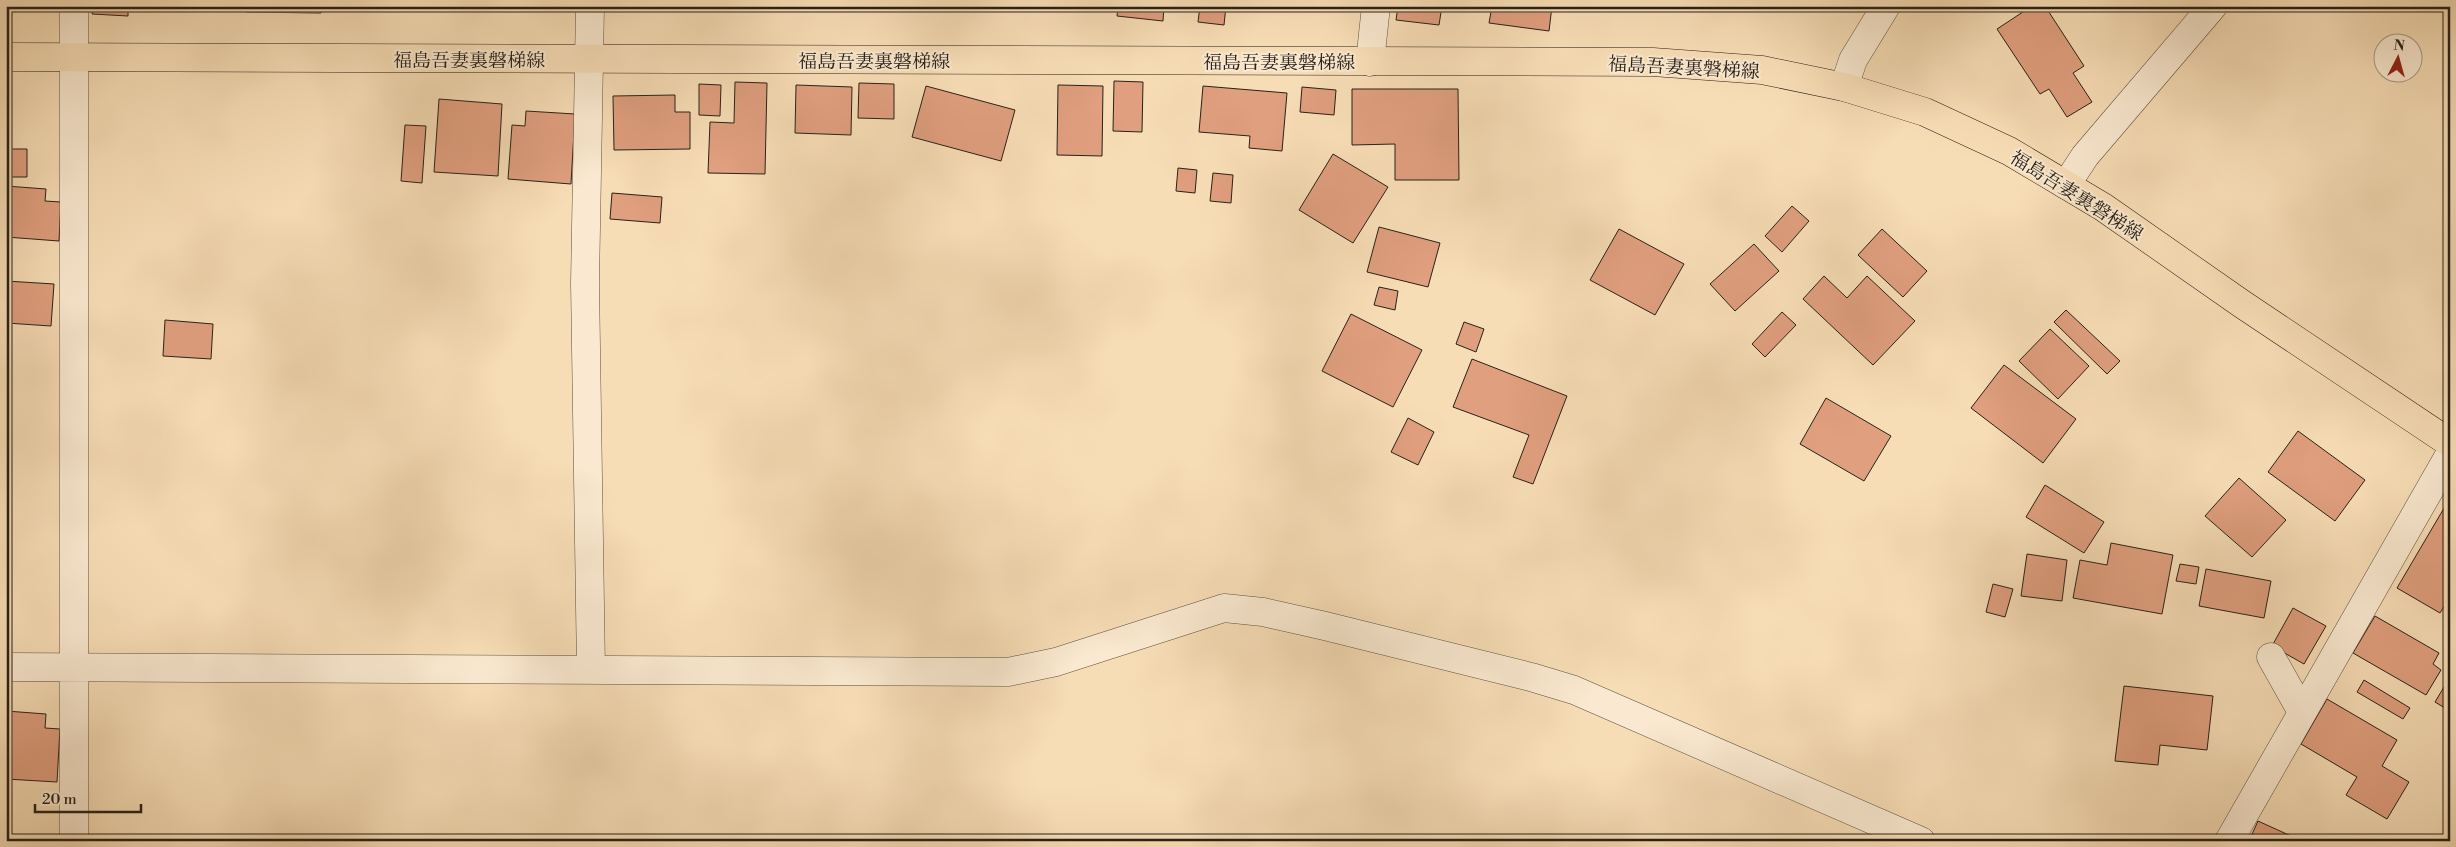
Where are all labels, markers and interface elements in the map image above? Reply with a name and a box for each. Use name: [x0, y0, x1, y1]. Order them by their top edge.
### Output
north arrow: [2374, 32, 2424, 82]
text: N: [2393, 37, 2406, 56]
street label: 福島吾妻裏磐梯線: [393, 49, 545, 73]
street label: 福島吾妻裏磐梯線: [798, 50, 950, 74]
street label: 福島吾妻裏磐梯線: [1203, 51, 1355, 75]
street label: 福島吾妻裏磐梯線: [1607, 52, 1760, 84]
street label: 福島吾妻裏磐梯線: [2006, 145, 2147, 246]
scale bar: [35, 782, 141, 814]
text: 20 m: [42, 790, 77, 809]

